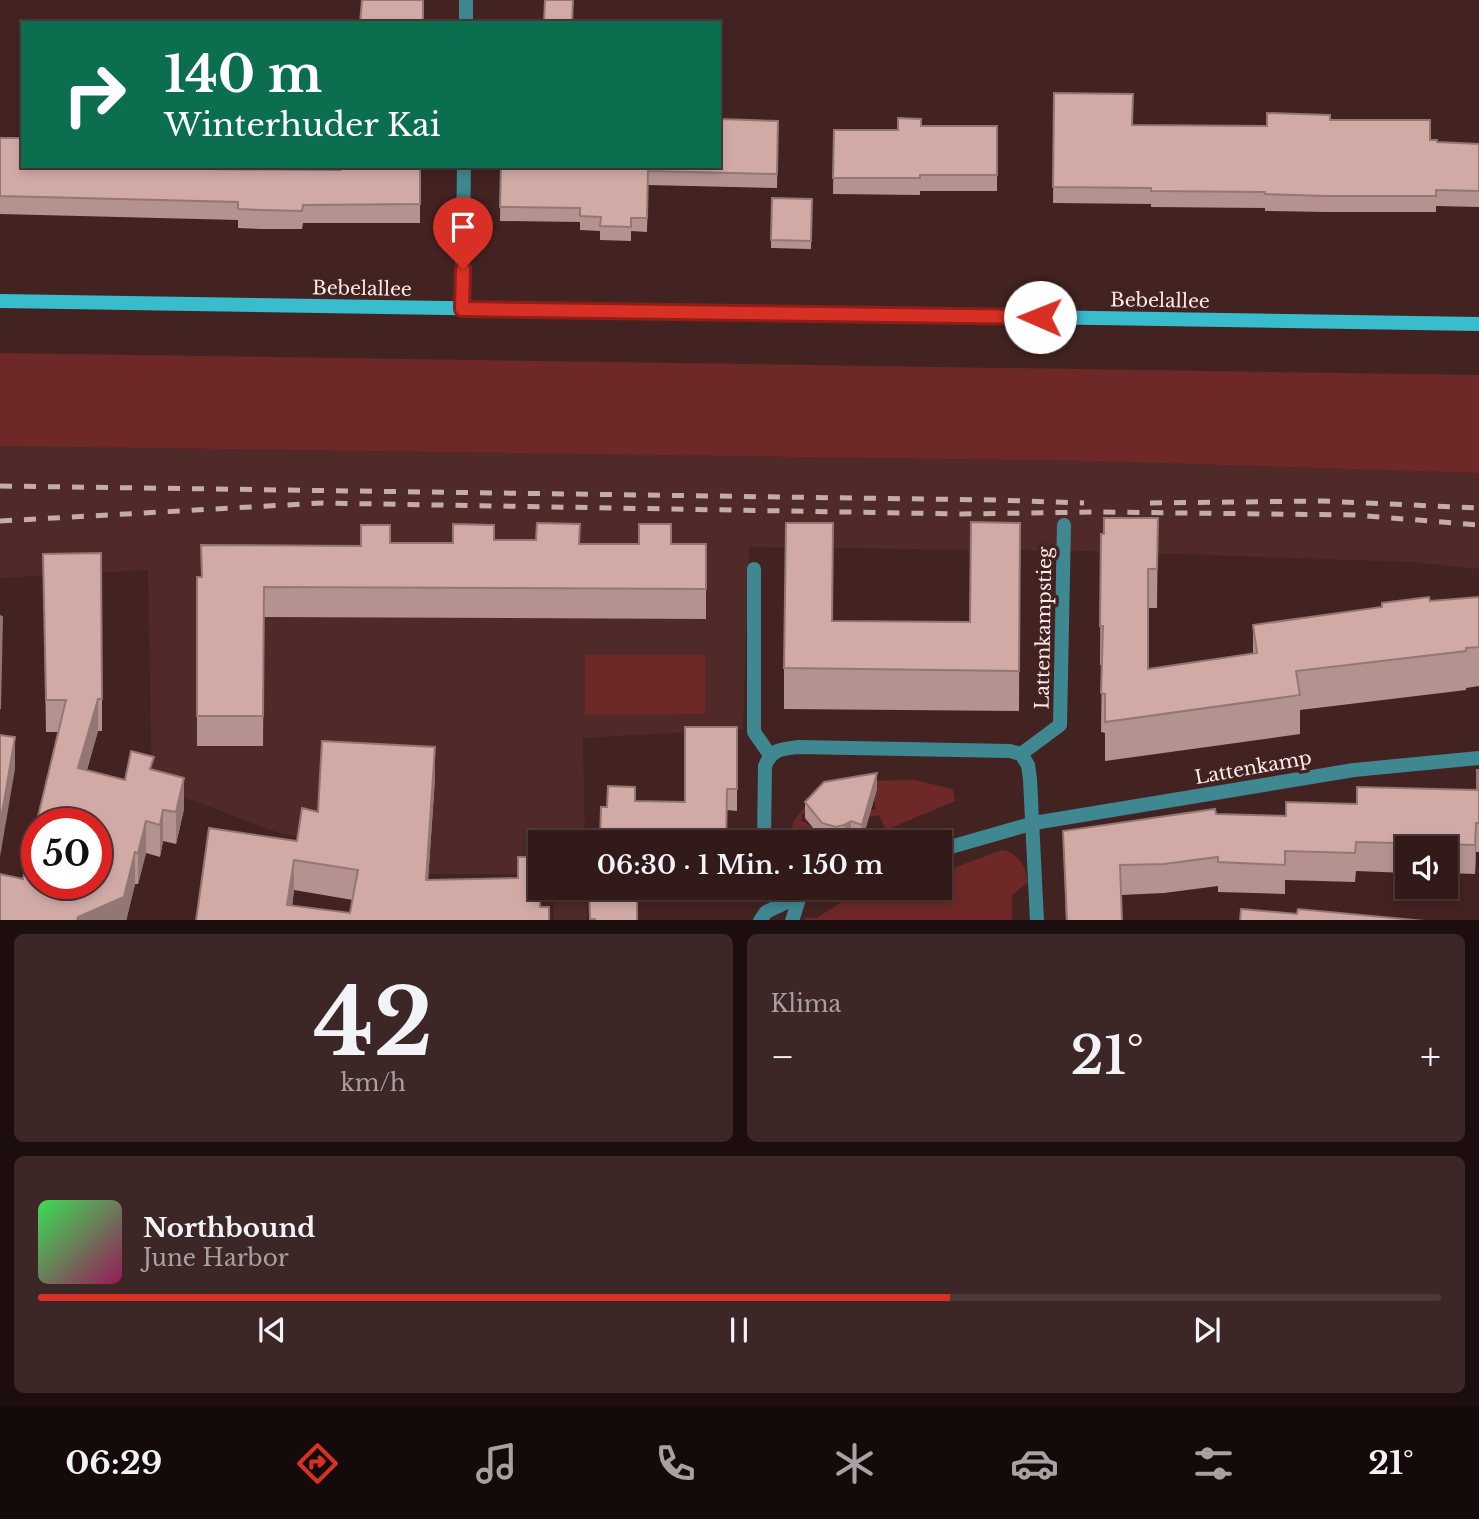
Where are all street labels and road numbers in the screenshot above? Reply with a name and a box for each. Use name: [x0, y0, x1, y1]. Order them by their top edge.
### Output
street label: Bebelallee: [312, 276, 412, 301]
street label: Bebelallee: [1110, 288, 1210, 313]
street label: Lattenkampstieg: [1031, 546, 1056, 710]
street label: Lattenkamp: [1193, 746, 1313, 789]

